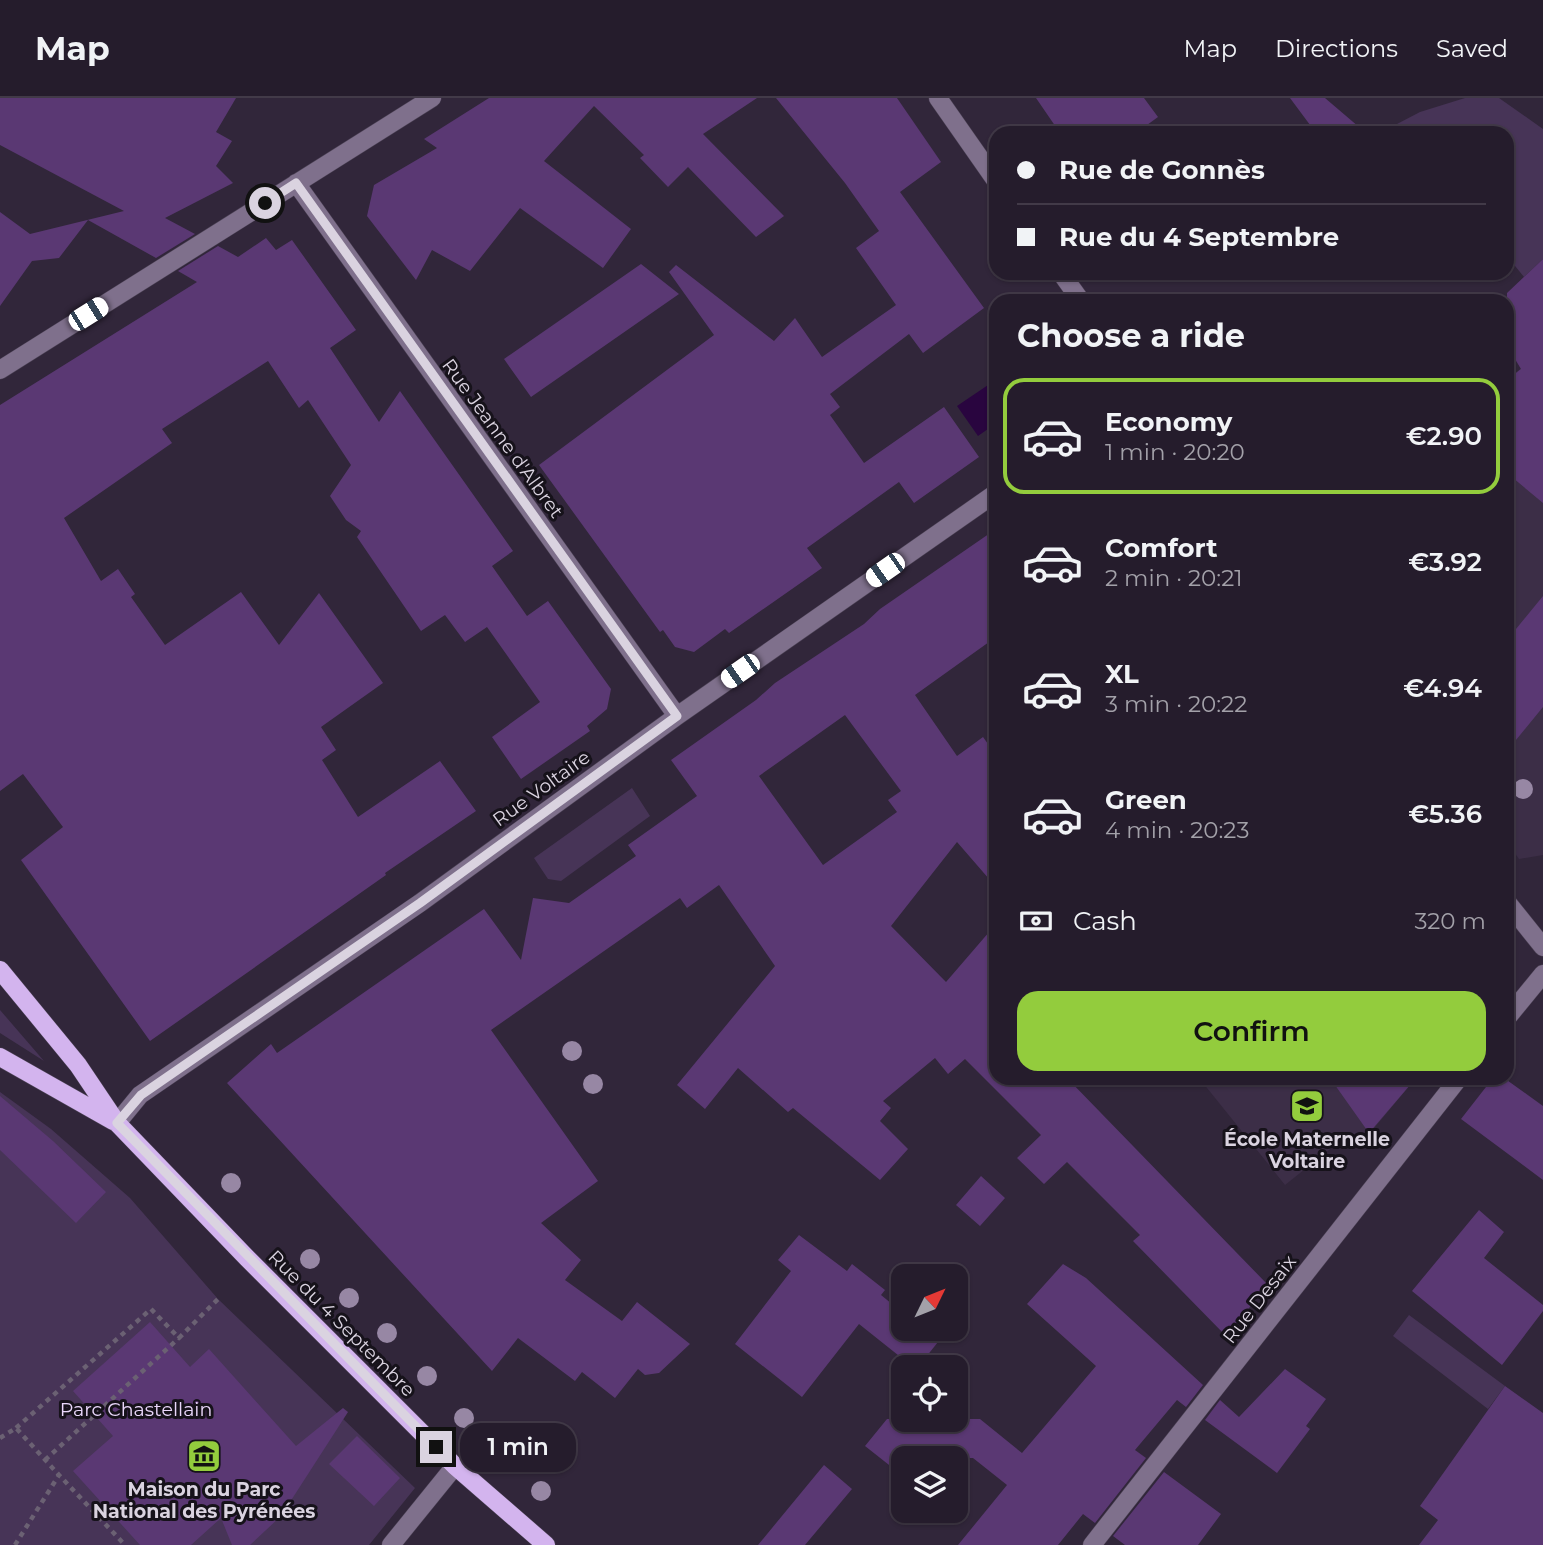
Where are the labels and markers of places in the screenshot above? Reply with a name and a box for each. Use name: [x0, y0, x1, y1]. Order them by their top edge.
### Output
school or university icon: École Maternelle Voltaire: [1288, 1087, 1326, 1125]
place label: École Maternelle Voltaire: [1224, 1128, 1390, 1173]
museum icon: Maison du Parc National des Pyrénées: [185, 1437, 223, 1475]
place label: Maison du Parc National des Pyrénées: [93, 1478, 315, 1523]

